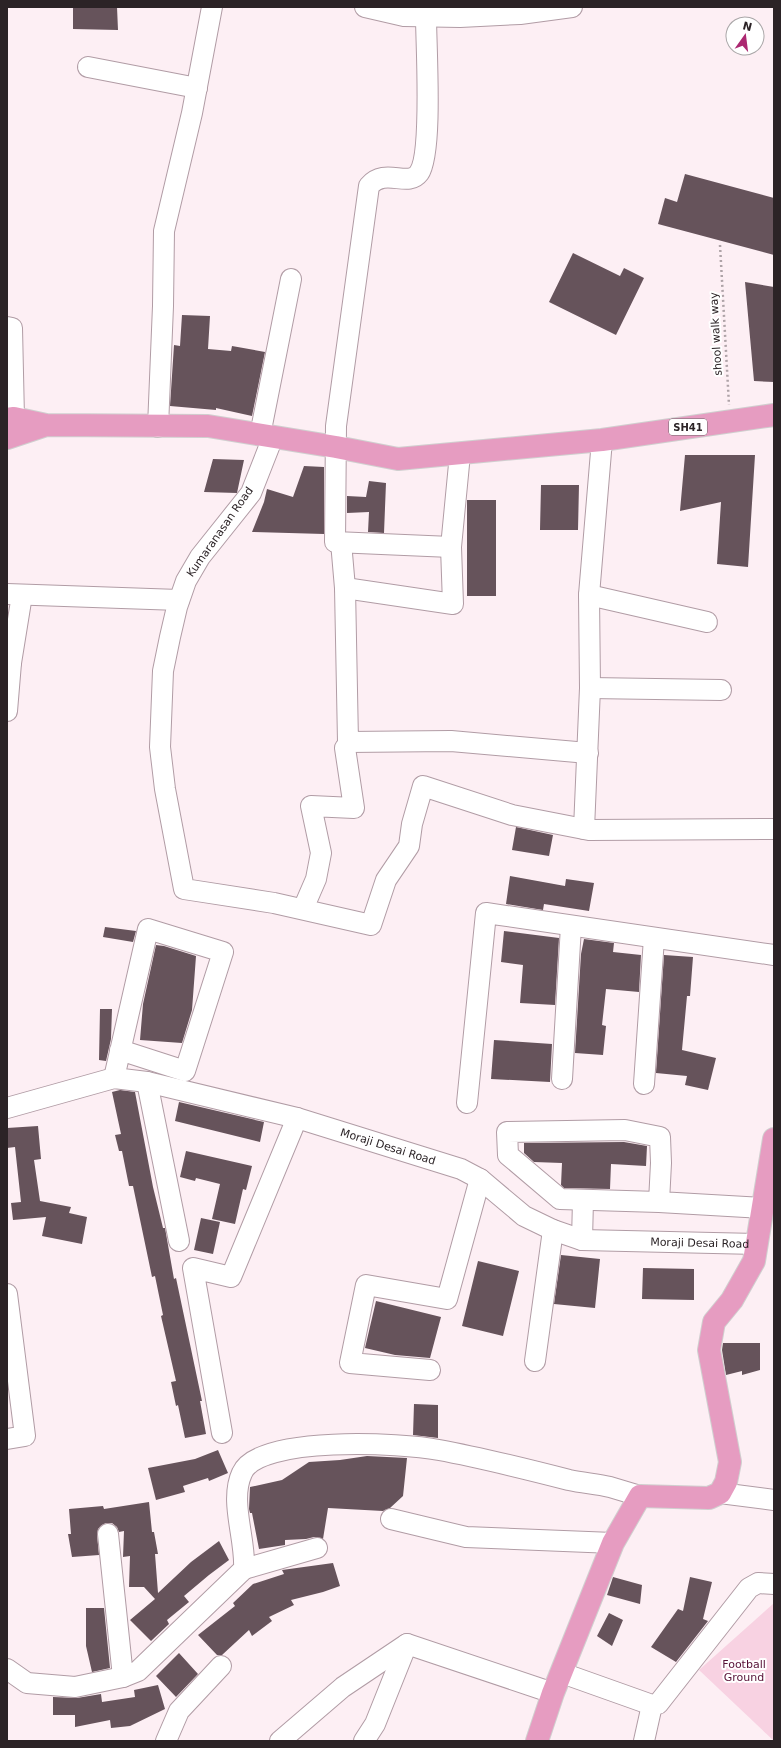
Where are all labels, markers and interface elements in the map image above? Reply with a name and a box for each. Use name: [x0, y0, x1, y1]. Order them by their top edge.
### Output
north arrow: [725, 16, 765, 56]
text: N: [741, 19, 753, 34]
street label: shool walk way: [707, 291, 725, 376]
road number: SH41: [669, 419, 707, 435]
street label: Kumaranasan Road: [184, 485, 256, 579]
street label: Moraji Desai Road: [339, 1125, 437, 1167]
street label: Moraji Desai Road: [650, 1235, 749, 1250]
park label: Football Ground: [722, 1658, 766, 1684]

